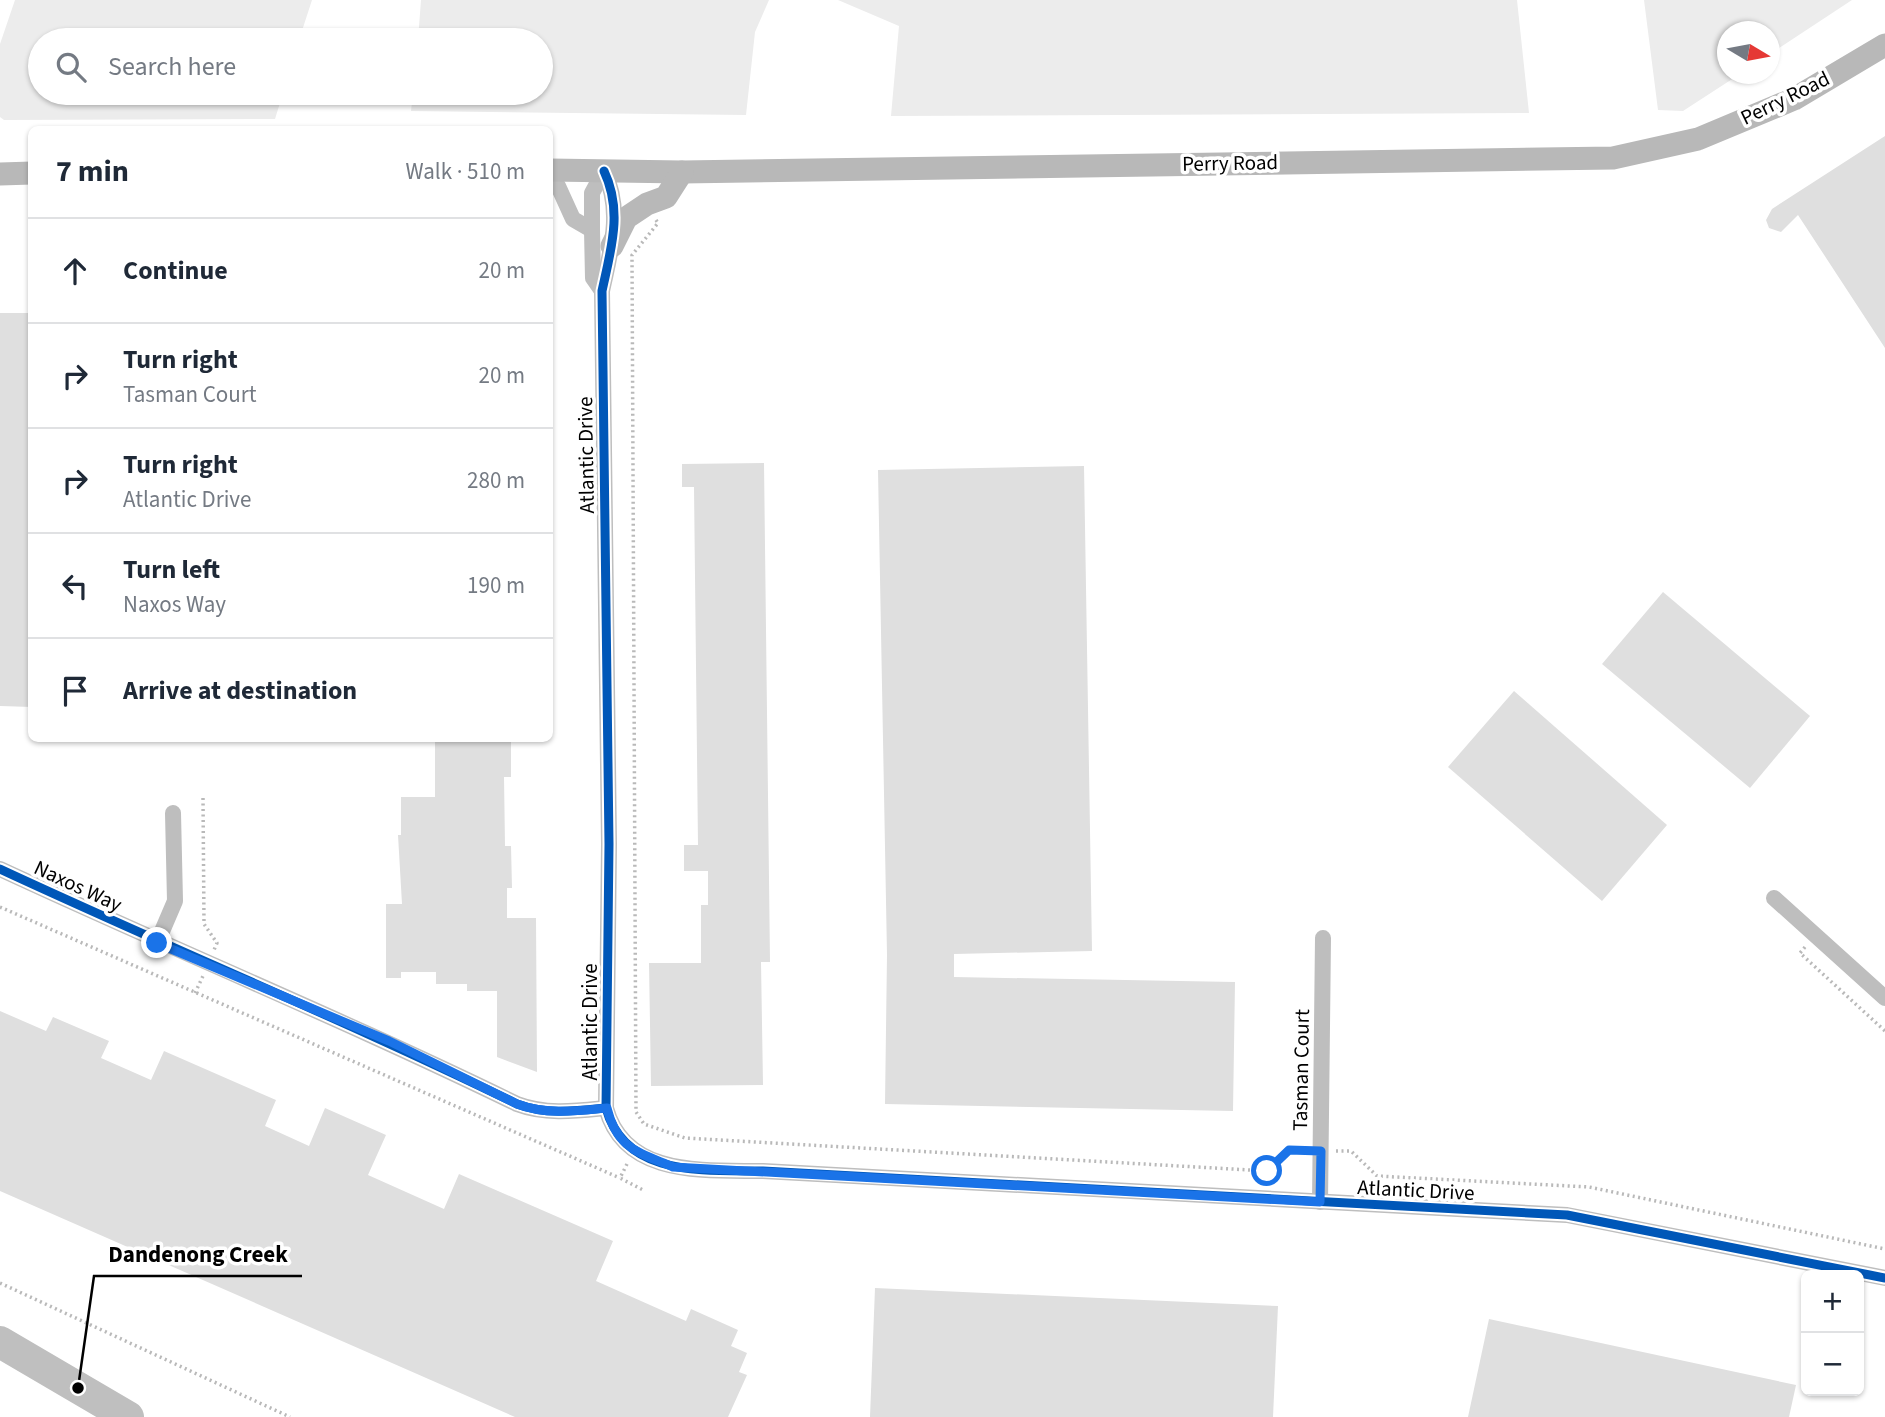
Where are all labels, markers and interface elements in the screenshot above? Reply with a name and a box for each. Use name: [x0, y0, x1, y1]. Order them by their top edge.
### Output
north arrow: [1717, 21, 1780, 84]
search box: [28, 28, 553, 105]
icon: search: [52, 48, 90, 86]
text: Search here: [108, 48, 236, 85]
street label: Perry Road: [1735, 63, 1835, 133]
street label: Perry Road: [1182, 147, 1278, 179]
text: 7 min: [56, 150, 129, 193]
text: Walk · 510 m: [406, 155, 525, 188]
icon: ahead: [56, 252, 94, 290]
text: Continue: [123, 252, 228, 289]
text: 20 m: [478, 254, 525, 287]
text: Turn right: [123, 341, 238, 378]
icon: right: [56, 357, 94, 395]
text: 20 m: [478, 359, 525, 392]
text: Tasman Court: [123, 378, 257, 411]
street label: Atlantic Drive: [570, 396, 602, 514]
text: Turn right: [123, 446, 238, 483]
icon: right: [56, 462, 94, 500]
text: 280 m: [467, 464, 525, 497]
text: Atlantic Drive: [123, 483, 251, 516]
text: Turn left: [123, 551, 220, 588]
icon: left: [56, 567, 94, 605]
text: 190 m: [467, 569, 525, 602]
text: Naxos Way: [123, 588, 226, 621]
icon: arrive: [56, 672, 94, 710]
text: Arrive at destination: [123, 672, 357, 709]
street label: Naxos Way: [29, 853, 127, 920]
route end: [141, 927, 172, 958]
street label: Atlantic Drive: [575, 963, 605, 1081]
street label: Tasman Court: [1285, 1009, 1317, 1131]
route start: [1251, 1155, 1282, 1186]
street label: Atlantic Drive: [1357, 1172, 1475, 1208]
callout: Dandenong Creek: [94, 1232, 302, 1276]
text: Dandenong Creek: [108, 1238, 288, 1271]
map controls: [1801, 1270, 1864, 1396]
button: +: [1801, 1270, 1864, 1333]
button: −: [1801, 1333, 1864, 1396]

